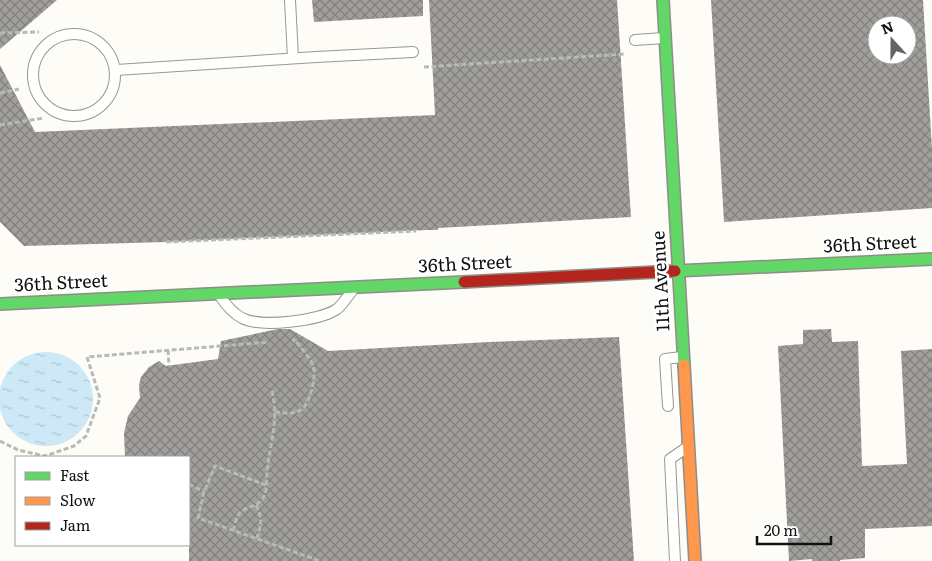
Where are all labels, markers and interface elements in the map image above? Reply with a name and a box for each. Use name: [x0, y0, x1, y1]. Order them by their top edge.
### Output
north arrow: [867, 15, 917, 65]
text: N: [878, 15, 896, 38]
street label: 36th Street: [822, 227, 918, 258]
street label: 11th Avenue: [643, 230, 676, 332]
street label: 36th Street: [417, 247, 513, 278]
street label: 36th Street: [13, 266, 109, 297]
legend: [15, 456, 190, 546]
text: Fast: [60, 463, 89, 486]
text: Slow: [60, 488, 95, 511]
text: Jam: [60, 513, 91, 536]
scale bar: [757, 514, 831, 546]
text: 20 m: [764, 518, 798, 541]

